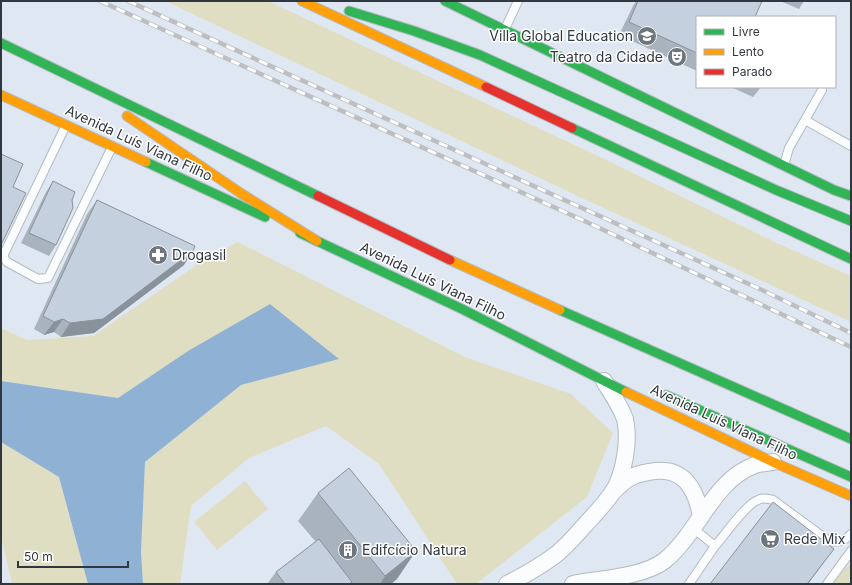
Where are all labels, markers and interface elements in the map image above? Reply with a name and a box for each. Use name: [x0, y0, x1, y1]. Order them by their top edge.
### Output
legend: [696, 16, 836, 88]
text: Livre: [732, 24, 760, 39]
school or university icon: Villa Global Education: [636, 25, 658, 47]
place label: Villa Global Education: [489, 27, 633, 44]
text: Lento: [732, 44, 764, 59]
theatre icon: Teatro da Cidade: [666, 46, 688, 68]
place label: Teatro da Cidade: [550, 48, 663, 65]
text: Parado: [732, 64, 772, 79]
street label: Avenida Luís Viana Filho: [63, 101, 215, 184]
street label: Avenida Luís Viana Filho: [358, 238, 509, 323]
pharmacy icon: Drogasil: [147, 244, 169, 266]
place label: Drogasil: [172, 246, 226, 263]
street label: Avenida Luís Viana Filho: [648, 380, 800, 463]
supermarket icon: Rede Mix: [759, 528, 781, 550]
place label: Rede Mix: [784, 530, 846, 547]
building icon: Edifcício Natura: [337, 539, 359, 561]
place label: Edifcício Natura: [362, 541, 467, 558]
scale bar: [18, 543, 128, 569]
text: 50 m: [24, 549, 53, 564]

